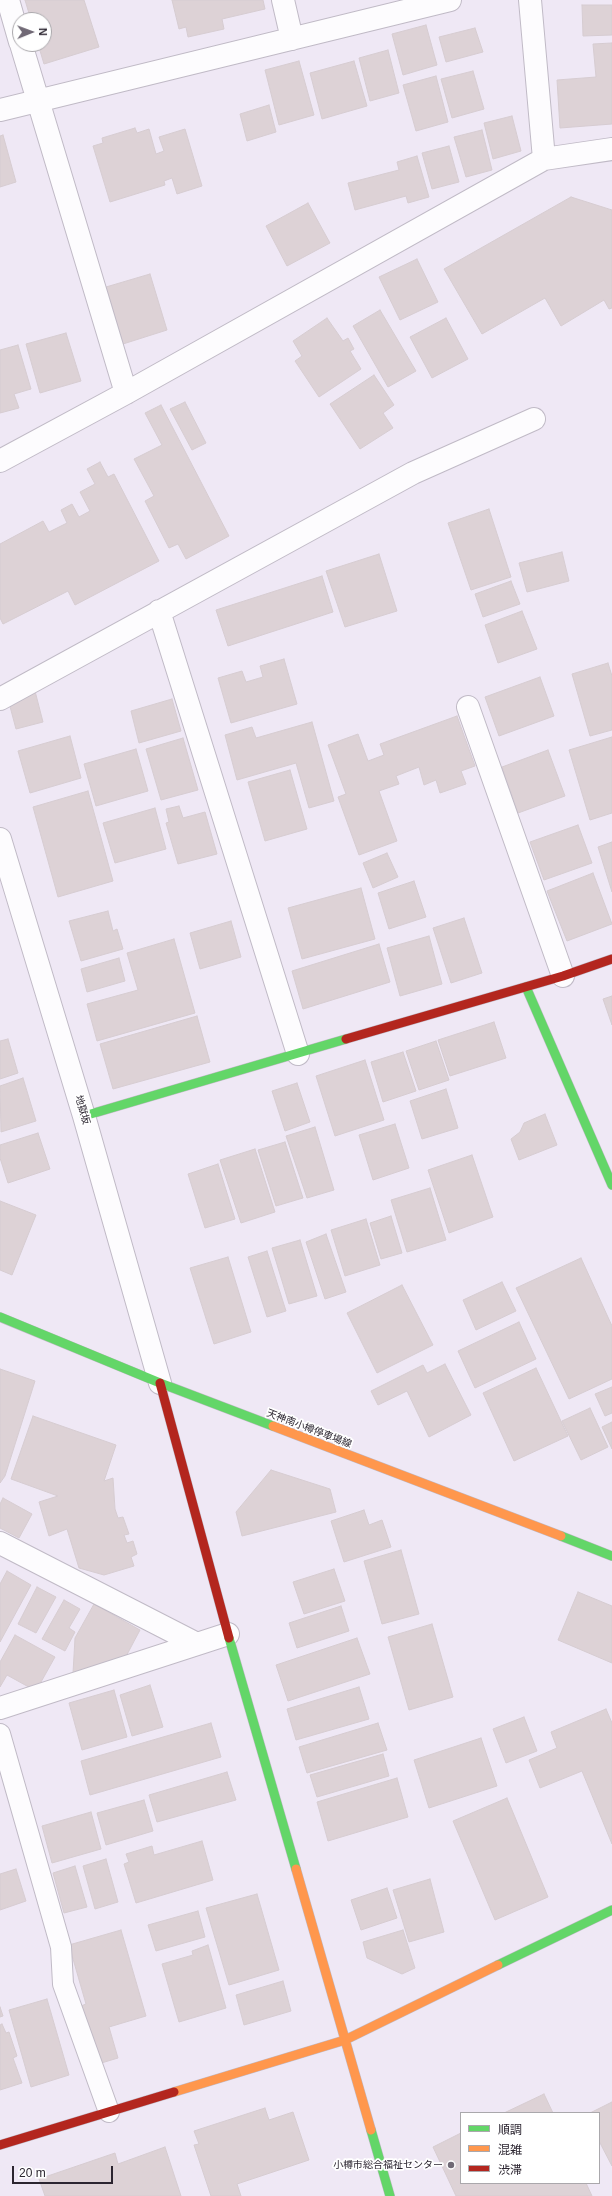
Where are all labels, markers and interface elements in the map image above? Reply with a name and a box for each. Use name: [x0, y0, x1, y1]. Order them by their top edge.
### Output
north arrow: [12, 12, 52, 52]
text: N: [37, 28, 49, 36]
street label: 地獄坂: [72, 1094, 92, 1126]
street label: 天神南小樽停車場線: [265, 1407, 353, 1451]
legend: [460, 2112, 600, 2184]
text: 順調: [498, 2123, 522, 2137]
text: 混雑: [498, 2143, 522, 2157]
scale bar: [14, 2158, 115, 2184]
place label: 小樽市総合福祉センター: [333, 2159, 443, 2171]
marker: 小樽市総合福祉センター: [446, 2160, 456, 2170]
text: 渋滞: [498, 2163, 522, 2177]
text: 20 m: [19, 2166, 46, 2180]

